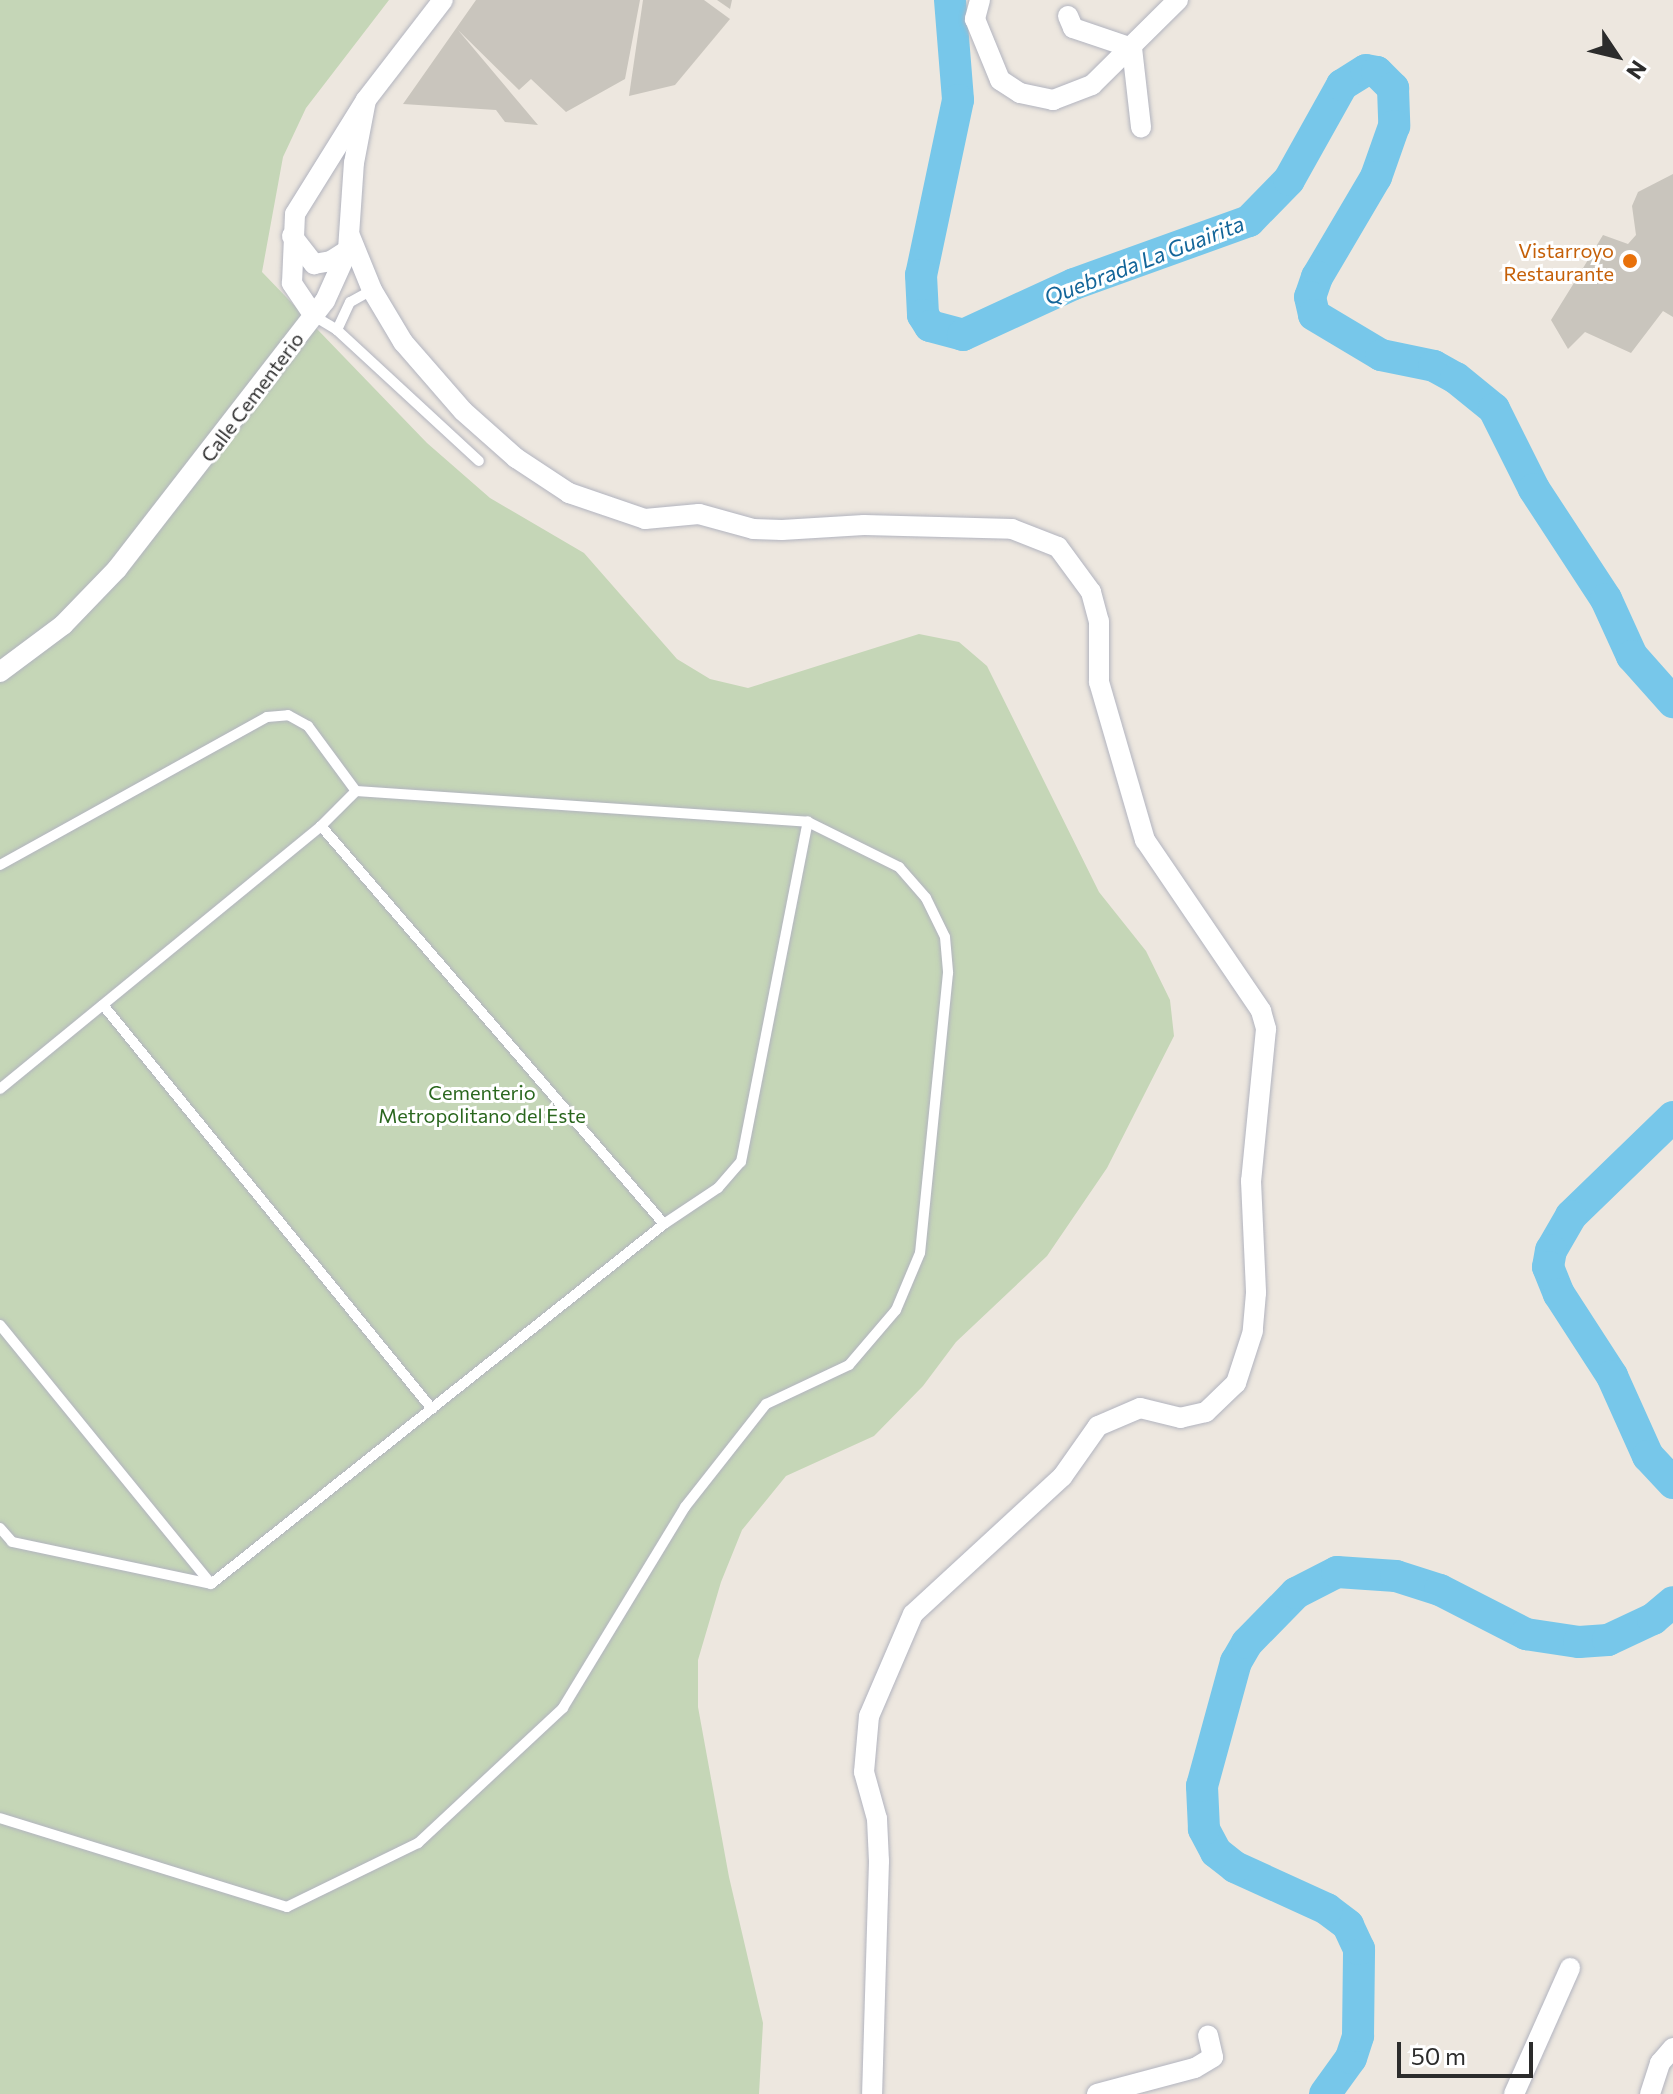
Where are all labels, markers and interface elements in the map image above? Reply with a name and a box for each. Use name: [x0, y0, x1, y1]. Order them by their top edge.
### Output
north arrow: [1577, 16, 1657, 96]
text: N: [1621, 56, 1653, 85]
water label: Quebrada La Guairita: [1040, 210, 1248, 310]
place label: Vistarroyo Restaurante: [1504, 238, 1614, 285]
marker: Vistarroyo Restaurante: [1621, 252, 1639, 270]
street label: Calle Cementerio: [195, 327, 309, 467]
park label: Cementerio Metropolitano del Este: [378, 1080, 586, 1127]
scale bar: [1401, 2026, 1537, 2076]
text: 50 m: [1411, 2041, 1466, 2070]

